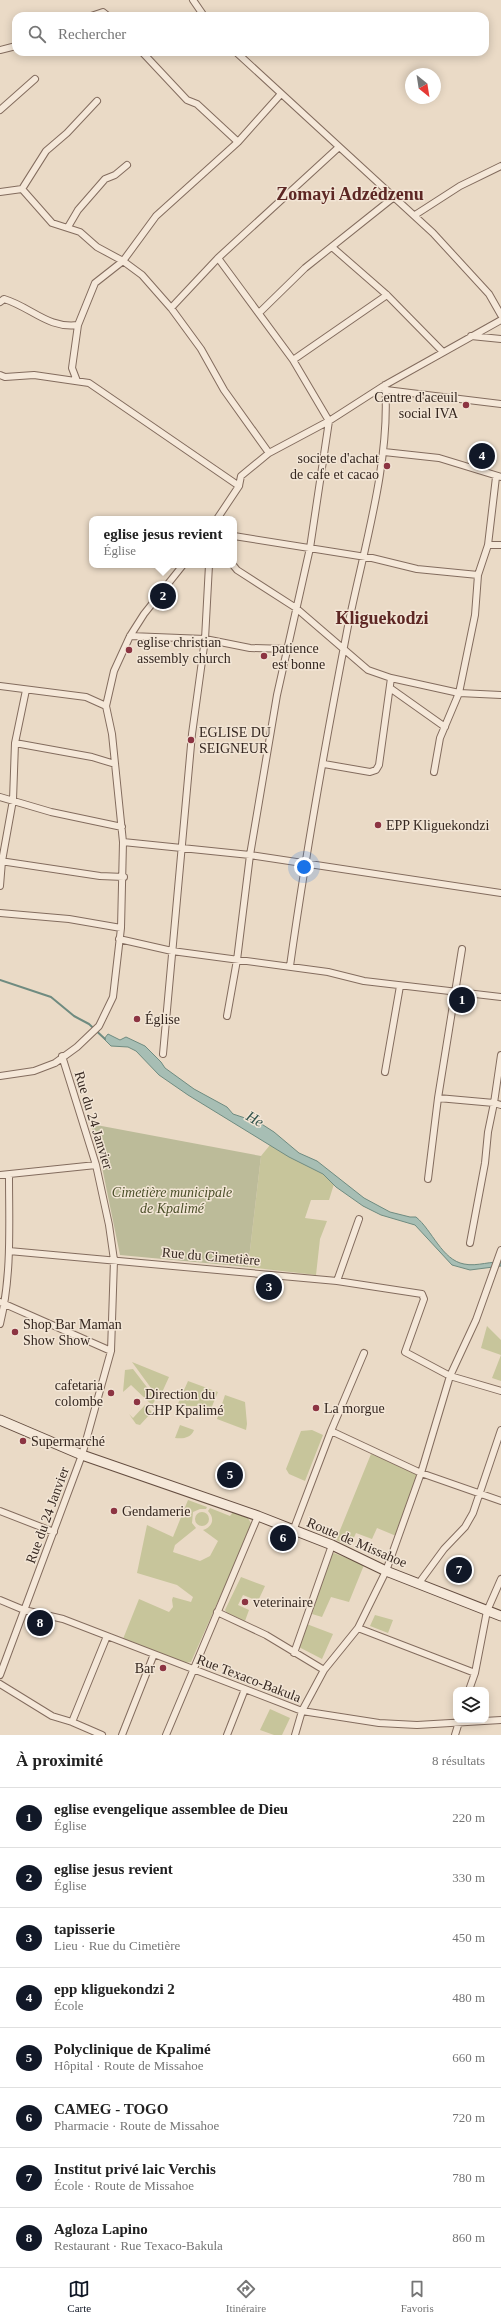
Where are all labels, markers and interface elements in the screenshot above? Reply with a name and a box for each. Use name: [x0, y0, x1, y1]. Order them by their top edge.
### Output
search box: [12, 12, 489, 56]
icon: search: [26, 23, 48, 45]
text: Rechercher: [58, 26, 126, 42]
north arrow: [405, 68, 441, 104]
district label: Zomayi Adzédzenu: [276, 184, 424, 204]
place label: Centre d'aceuil social IVA: [374, 390, 459, 421]
marker: Centre d'aceuil social IVA: [461, 400, 471, 410]
pin: 4: [469, 441, 495, 471]
place label: societe d'achat de cafe et cacao: [290, 451, 379, 482]
marker: societe d'achat de cafe et cacao: [382, 461, 392, 471]
popup: [89, 516, 237, 568]
text: eglise jesus revient: [104, 526, 222, 542]
text: Église: [104, 543, 136, 558]
pin: 2: [150, 581, 176, 611]
district label: Kliguekodzi: [335, 608, 429, 628]
place label: eglise christian assembly church: [137, 635, 231, 666]
place label: patience est bonne: [272, 641, 325, 672]
marker: eglise christian assembly church: [124, 645, 134, 655]
marker: patience est bonne: [259, 651, 269, 661]
place label: EGLISE DU SEIGNEUR: [199, 725, 271, 756]
marker: EGLISE DU SEIGNEUR: [186, 735, 196, 745]
place label: EPP Kliguekondzi: [386, 818, 489, 833]
marker: EPP Kliguekondzi: [373, 820, 383, 830]
your location: [294, 857, 314, 877]
pin: 1: [449, 985, 475, 1015]
place label: Église: [145, 1011, 180, 1027]
marker: Église: [132, 1014, 142, 1024]
street label: Rue du 24 Janvier: [72, 1069, 116, 1171]
water label: He: [243, 1107, 267, 1130]
park label: Cimetière municipale de Kpalimé: [112, 1185, 232, 1216]
street label: Rue du Cimetière: [161, 1245, 261, 1268]
pin: 3: [256, 1272, 282, 1302]
place label: Shop Bar Maman Show Show: [23, 1317, 122, 1348]
marker: Shop Bar Maman Show Show: [10, 1327, 20, 1337]
place label: cafetaria colombe: [55, 1378, 104, 1409]
place label: Direction du CHP Kpalimé: [145, 1387, 223, 1418]
marker: cafetaria colombe: [106, 1388, 116, 1398]
marker: Direction du CHP Kpalimé: [132, 1397, 142, 1407]
place label: La morgue: [324, 1401, 385, 1416]
marker: La morgue: [311, 1403, 321, 1413]
place label: Supermarché: [31, 1434, 105, 1449]
marker: Supermarché: [18, 1436, 28, 1446]
pin: 5: [217, 1460, 243, 1490]
street label: Rue du 24 Janvier: [23, 1465, 72, 1565]
place label: Gendamerie: [122, 1504, 190, 1519]
marker: Gendamerie: [109, 1506, 119, 1516]
street label: Route de Missahoe: [304, 1515, 409, 1570]
pin: 6: [270, 1523, 296, 1553]
pin: 7: [446, 1555, 472, 1585]
place label: veterinaire: [253, 1595, 313, 1610]
marker: veterinaire: [240, 1597, 250, 1607]
pin: 8: [27, 1608, 53, 1638]
street label: Rue Texaco-Bakula: [195, 1652, 304, 1706]
place label: Bar: [135, 1661, 155, 1676]
marker: Bar: [158, 1663, 168, 1673]
map controls: [453, 1687, 489, 1723]
button: layers: [453, 1687, 489, 1723]
text: À proximité: [16, 1751, 103, 1770]
text: 8 résultats: [432, 1753, 485, 1768]
text: eglise evengelique assemblee de Dieu: [54, 1801, 288, 1817]
text: 1: [26, 1810, 32, 1825]
text: 220 m: [452, 1810, 485, 1825]
text: Église: [54, 1818, 87, 1833]
text: eglise jesus revient: [54, 1861, 173, 1877]
text: 2: [26, 1870, 32, 1885]
text: 330 m: [452, 1870, 485, 1885]
text: Église: [54, 1878, 87, 1893]
text: tapisserie: [54, 1921, 115, 1937]
text: 3: [26, 1930, 32, 1945]
text: 450 m: [452, 1930, 485, 1945]
text: Lieu · Rue du Cimetière: [54, 1938, 180, 1953]
text: epp kliguekondzi 2: [54, 1981, 175, 1997]
text: 4: [26, 1990, 32, 2005]
text: 480 m: [452, 1990, 485, 2005]
text: École: [54, 1998, 84, 2013]
text: Polyclinique de Kpalimé: [54, 2041, 211, 2057]
text: 5: [26, 2050, 32, 2065]
text: 660 m: [452, 2050, 485, 2065]
text: Hôpital · Route de Missahoe: [54, 2058, 203, 2073]
text: CAMEG - TOGO: [54, 2101, 168, 2117]
text: 6: [26, 2110, 32, 2125]
text: 720 m: [452, 2110, 485, 2125]
text: Pharmacie · Route de Missahoe: [54, 2118, 219, 2133]
text: Institut privé laic Verchis: [54, 2161, 216, 2177]
text: 7: [26, 2170, 32, 2185]
text: 780 m: [452, 2170, 485, 2185]
text: École · Route de Missahoe: [54, 2178, 194, 2193]
text: Agloza Lapino: [54, 2221, 148, 2237]
text: 8: [26, 2230, 32, 2245]
text: 860 m: [452, 2230, 485, 2245]
text: Restaurant · Rue Texaco-Bakula: [54, 2238, 223, 2253]
tab: Carte: [67, 2278, 91, 2314]
tab: Itinéraire: [226, 2278, 266, 2314]
tab: Favoris: [401, 2278, 434, 2314]

